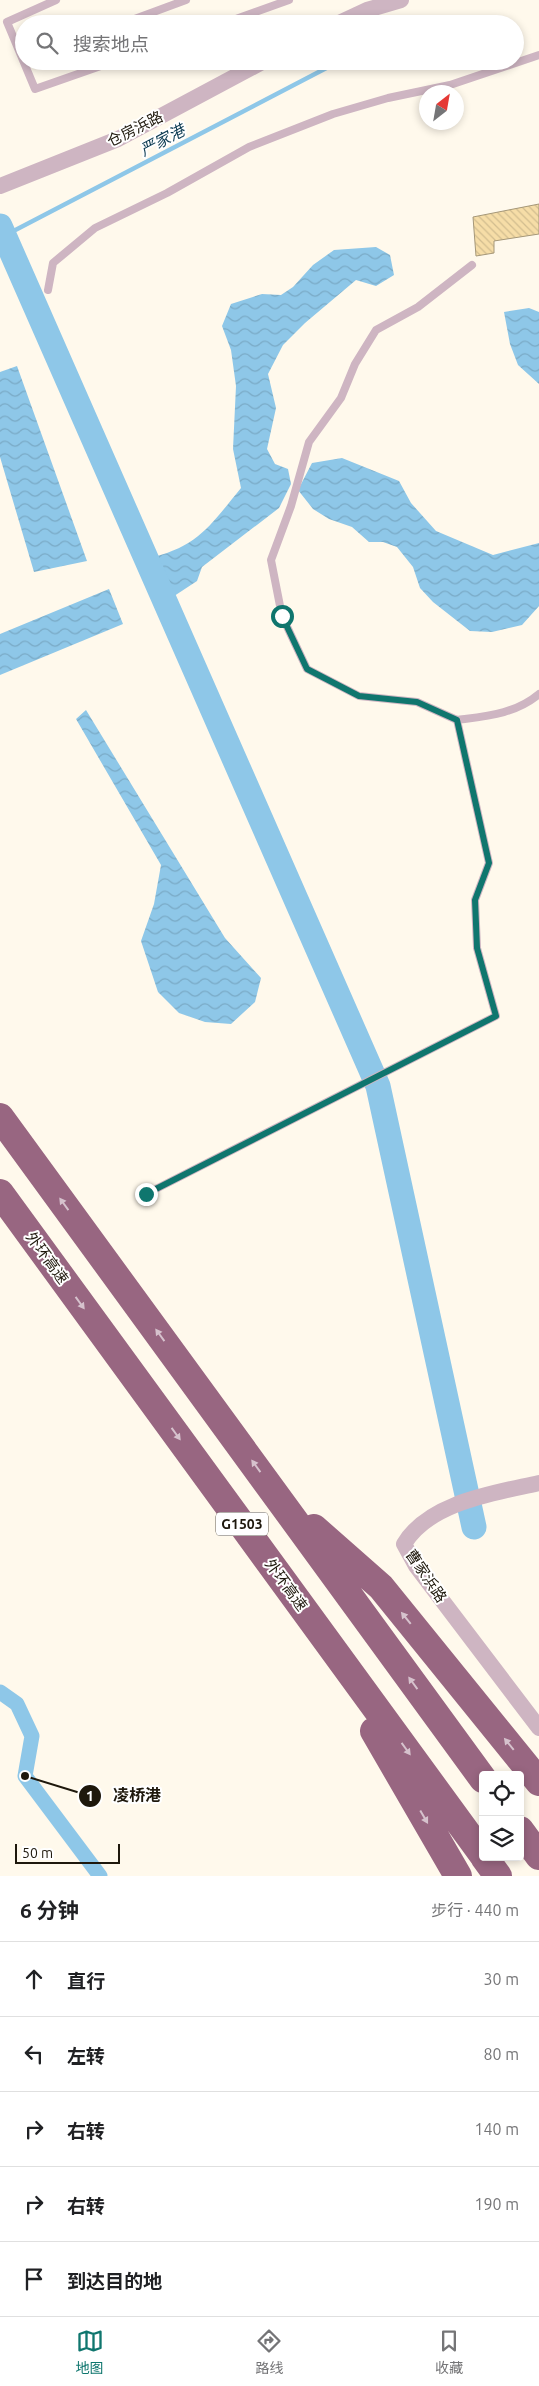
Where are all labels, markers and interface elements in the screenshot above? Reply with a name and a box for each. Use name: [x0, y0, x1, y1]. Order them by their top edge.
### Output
search box: [15, 15, 524, 70]
icon: search: [33, 29, 61, 57]
text: 搜索地点: [73, 33, 149, 55]
north arrow: [419, 85, 464, 130]
street label: 仓房浜路: [104, 107, 165, 150]
water label: 严家港: [137, 120, 189, 159]
route start: [271, 605, 294, 628]
route end: [135, 1183, 158, 1206]
one-way arrow: [59, 1197, 69, 1211]
street label: 外环高速: [23, 1228, 72, 1287]
one-way arrow: [75, 1296, 85, 1310]
one-way arrow: [154, 1329, 165, 1342]
one-way arrow: [171, 1427, 181, 1441]
one-way arrow: [250, 1460, 261, 1473]
road number: G1503: [216, 1512, 268, 1536]
street label: 曹家浜路: [403, 1546, 450, 1605]
street label: 外环高速: [262, 1555, 311, 1614]
one-way arrow: [401, 1612, 412, 1625]
one-way arrow: [408, 1676, 418, 1690]
one-way arrow: [503, 1738, 514, 1751]
one-way arrow: [401, 1742, 411, 1756]
map controls: [479, 1771, 524, 1861]
button: locate: [479, 1771, 524, 1816]
callout: 凌桥港: [78, 1780, 171, 1811]
text: 凌桥港: [113, 1786, 161, 1804]
text: 1: [86, 1787, 94, 1804]
one-way arrow: [419, 1811, 428, 1824]
button: layers: [479, 1816, 524, 1861]
scale bar: [15, 1841, 120, 1864]
text: 50 m: [22, 1845, 53, 1861]
text: 6 分钟: [20, 1898, 79, 1922]
text: 步行 · 440 m: [431, 1901, 519, 1919]
icon: ahead: [20, 1965, 48, 1993]
text: 直行: [67, 1970, 105, 1992]
text: 30 m: [483, 1970, 519, 1988]
icon: left: [20, 2040, 48, 2068]
text: 左转: [67, 2045, 105, 2067]
text: 80 m: [483, 2045, 519, 2063]
icon: right: [20, 2115, 48, 2143]
text: 右转: [67, 2120, 105, 2142]
text: 140 m: [474, 2120, 519, 2138]
icon: right: [20, 2190, 48, 2218]
text: 右转: [67, 2195, 105, 2217]
text: 190 m: [474, 2195, 519, 2213]
icon: arrive: [20, 2265, 48, 2293]
text: 到达目的地: [67, 2270, 162, 2292]
tab: 地图: [76, 2327, 104, 2377]
tab: 路线: [255, 2327, 283, 2377]
tab: 收藏: [435, 2327, 463, 2377]

